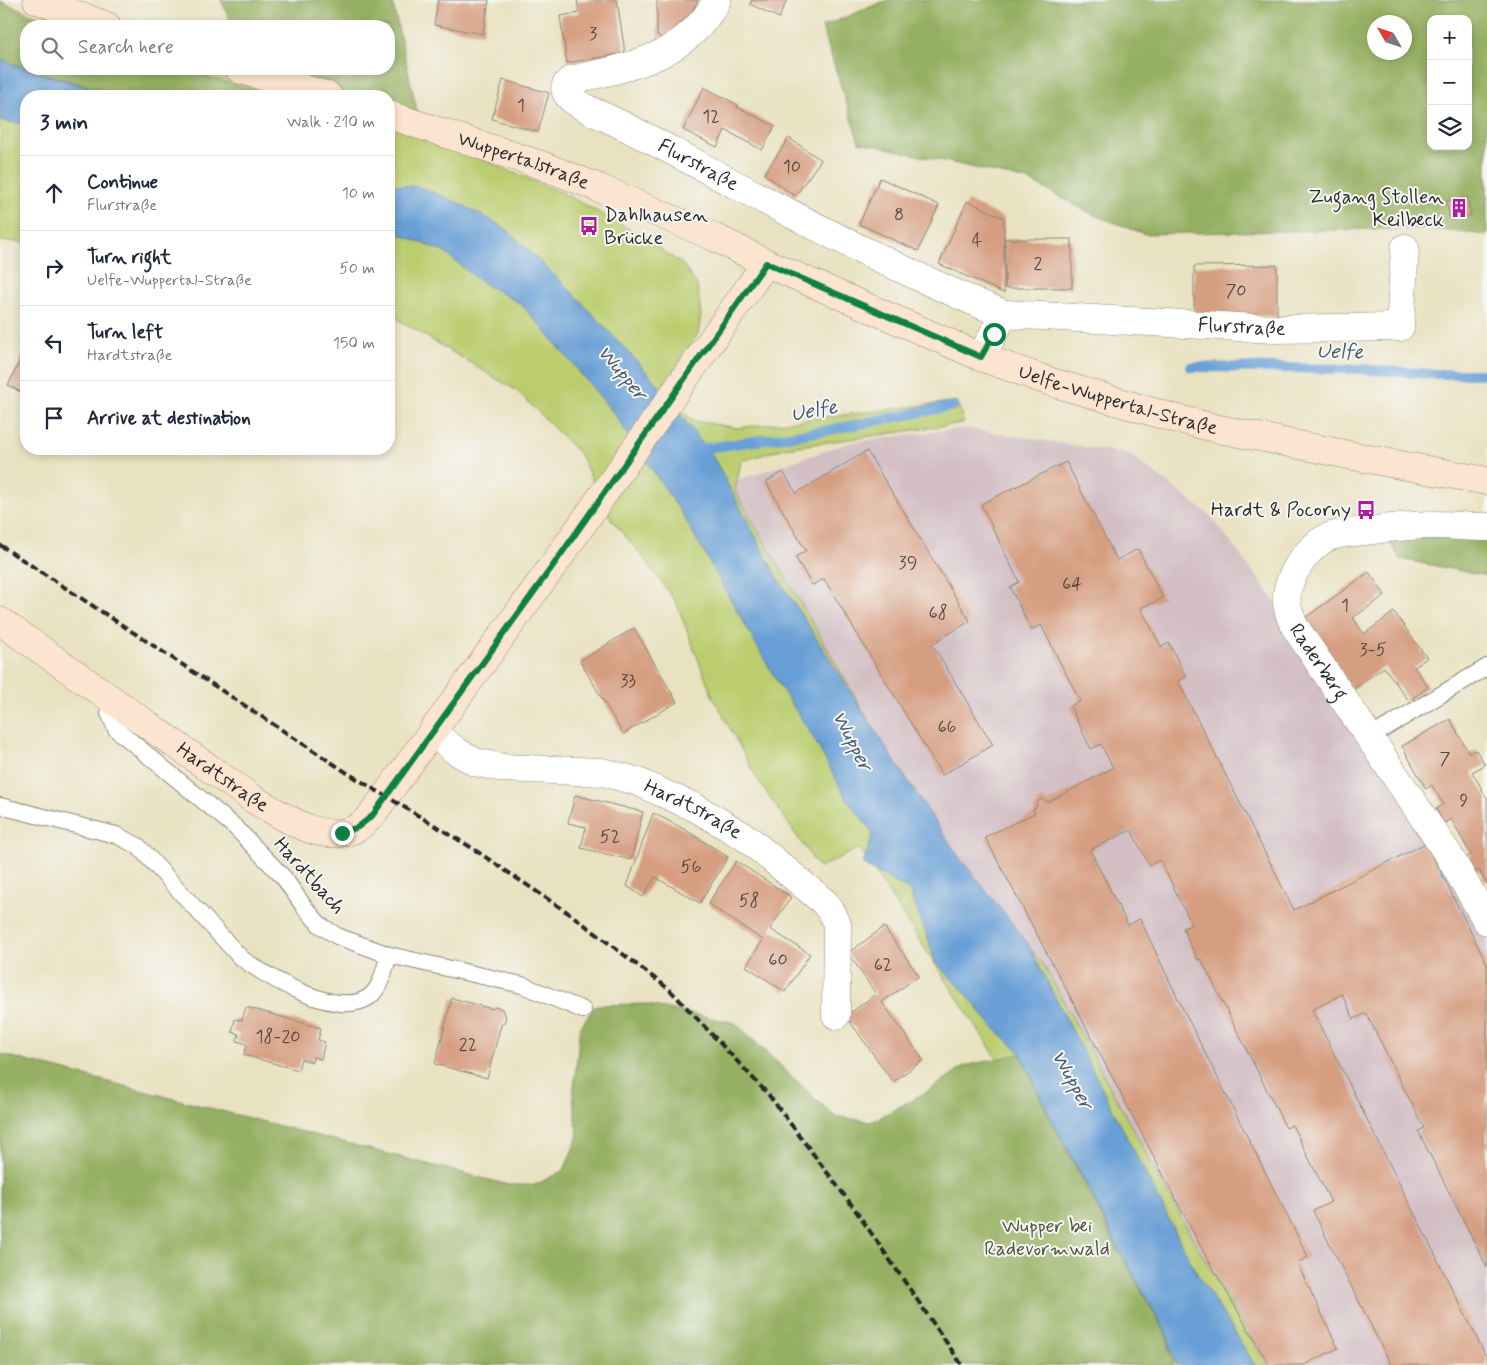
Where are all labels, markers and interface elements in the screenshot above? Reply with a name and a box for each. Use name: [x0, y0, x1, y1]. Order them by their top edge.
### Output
north arrow: [1367, 15, 1412, 60]
map controls: [1427, 15, 1472, 150]
button: +: [1427, 15, 1472, 60]
search box: [20, 20, 395, 75]
house number: 3: [589, 22, 597, 46]
icon: search: [38, 34, 66, 62]
text: Search here: [78, 35, 174, 60]
button: −: [1427, 60, 1472, 105]
house number: 1: [517, 94, 525, 118]
house number: 12: [702, 105, 720, 129]
button: layers: [1427, 105, 1472, 150]
text: 3 min: [40, 109, 88, 137]
text: Walk · 210 m: [287, 112, 375, 133]
street label: Wuppertalstraße: [454, 125, 593, 196]
street label: Flurstraße: [653, 132, 743, 197]
house number: 10: [783, 155, 801, 179]
text: Continue: [87, 170, 158, 195]
icon: ahead: [40, 179, 68, 207]
text: 10 m: [342, 183, 375, 204]
place label: Zugang Stollen Keilbeck: [1308, 184, 1444, 234]
text: Flurstraße: [87, 195, 157, 216]
building icon: Zugang Stollen Keilbeck: [1448, 197, 1470, 219]
place label: Dahlhausen Brücke: [604, 202, 708, 252]
house number: 8: [894, 203, 904, 227]
bus stop icon: Dahlhausen Brücke: [578, 215, 600, 237]
house number: 4: [972, 229, 982, 253]
text: Turn right: [87, 245, 171, 270]
house number: 2: [1034, 252, 1043, 276]
icon: right: [40, 254, 68, 282]
text: 50 m: [339, 258, 375, 279]
text: Uelfe-Wuppertal-Straße: [87, 270, 252, 291]
house number: 70: [1225, 279, 1247, 303]
street label: Flurstraße: [1197, 311, 1286, 343]
text: Turn left: [87, 320, 163, 345]
route start: [983, 323, 1006, 346]
icon: left: [40, 329, 68, 357]
text: 150 m: [333, 333, 375, 354]
water label: Uelfe: [1316, 338, 1365, 366]
water label: Wupper: [591, 339, 655, 408]
text: Hardtstraße: [87, 345, 172, 366]
street label: Uelfe-Wuppertal-Straße: [1015, 358, 1221, 442]
water label: Uelfe: [788, 393, 841, 429]
icon: arrive: [40, 404, 68, 432]
text: Arrive at destination: [87, 406, 251, 431]
place label: Hardt & Pocorny: [1211, 497, 1351, 524]
bus stop icon: Hardt & Pocorny: [1355, 499, 1377, 521]
house number: 39: [899, 551, 917, 575]
house number: 64: [1062, 572, 1082, 596]
house number: 1: [1341, 594, 1349, 618]
house number: 68: [928, 601, 948, 625]
street label: Raderberg: [1283, 618, 1354, 707]
house number: 3-5: [1360, 638, 1387, 662]
house number: 33: [620, 669, 636, 693]
water label: Wupper: [825, 706, 880, 778]
house number: 66: [937, 715, 957, 739]
street label: Hardtstraße: [171, 736, 274, 819]
house number: 7: [1440, 747, 1451, 771]
street label: Hardtstraße: [640, 773, 747, 846]
house number: 9: [1460, 789, 1469, 813]
route end: [331, 822, 354, 845]
house number: 52: [600, 825, 620, 849]
street label: Hardtbach: [267, 832, 351, 920]
house number: 56: [681, 855, 701, 879]
house number: 58: [739, 889, 759, 913]
house number: 60: [768, 948, 788, 972]
house number: 62: [874, 953, 892, 977]
house number: 18-20: [255, 1025, 301, 1049]
house number: 22: [459, 1033, 477, 1057]
water label: Wupper: [1044, 1045, 1101, 1117]
park label: Wupper bei Radevormwald: [984, 1213, 1110, 1263]

